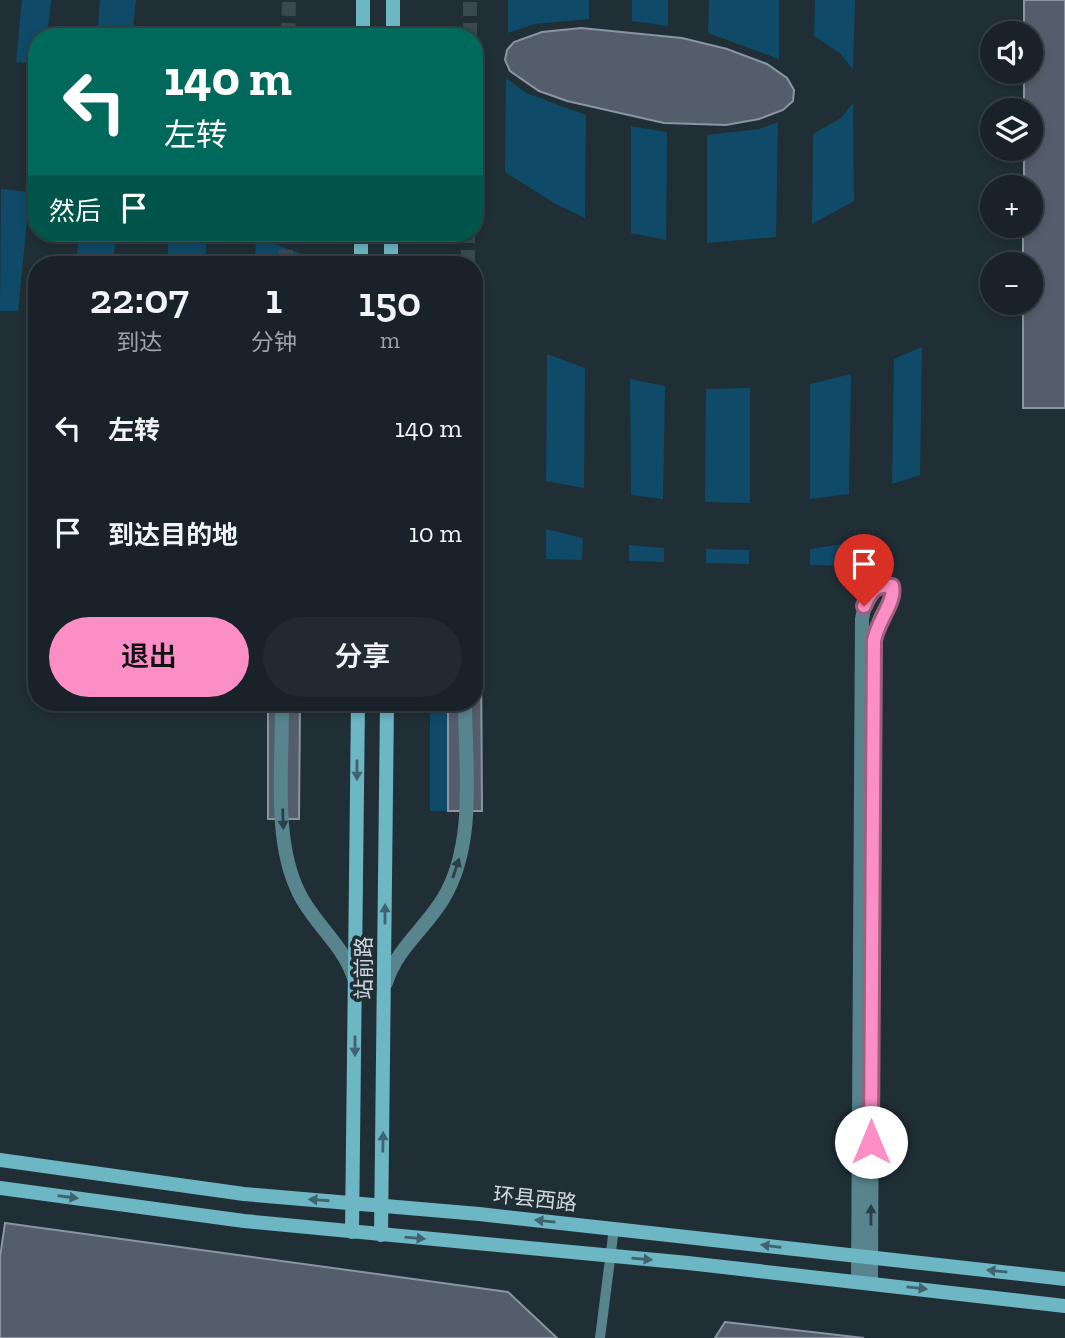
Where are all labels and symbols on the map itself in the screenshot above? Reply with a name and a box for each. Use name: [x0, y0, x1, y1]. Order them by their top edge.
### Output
pin: [834, 534, 894, 606]
one-way arrow: [351, 759, 363, 781]
one-way arrow: [277, 808, 289, 830]
one-way arrow: [451, 857, 462, 878]
one-way arrow: [379, 903, 391, 925]
street label: 站前路: [351, 937, 376, 1000]
one-way arrow: [349, 1036, 361, 1058]
position arrow: [834, 1105, 908, 1179]
one-way arrow: [377, 1131, 389, 1153]
street label: 环县西路: [492, 1182, 578, 1215]
one-way arrow: [57, 1192, 79, 1203]
one-way arrow: [307, 1194, 329, 1205]
one-way arrow: [865, 1204, 877, 1226]
one-way arrow: [534, 1215, 556, 1226]
one-way arrow: [404, 1233, 426, 1244]
one-way arrow: [760, 1241, 782, 1252]
one-way arrow: [631, 1254, 653, 1265]
one-way arrow: [986, 1265, 1008, 1276]
one-way arrow: [906, 1283, 928, 1294]

